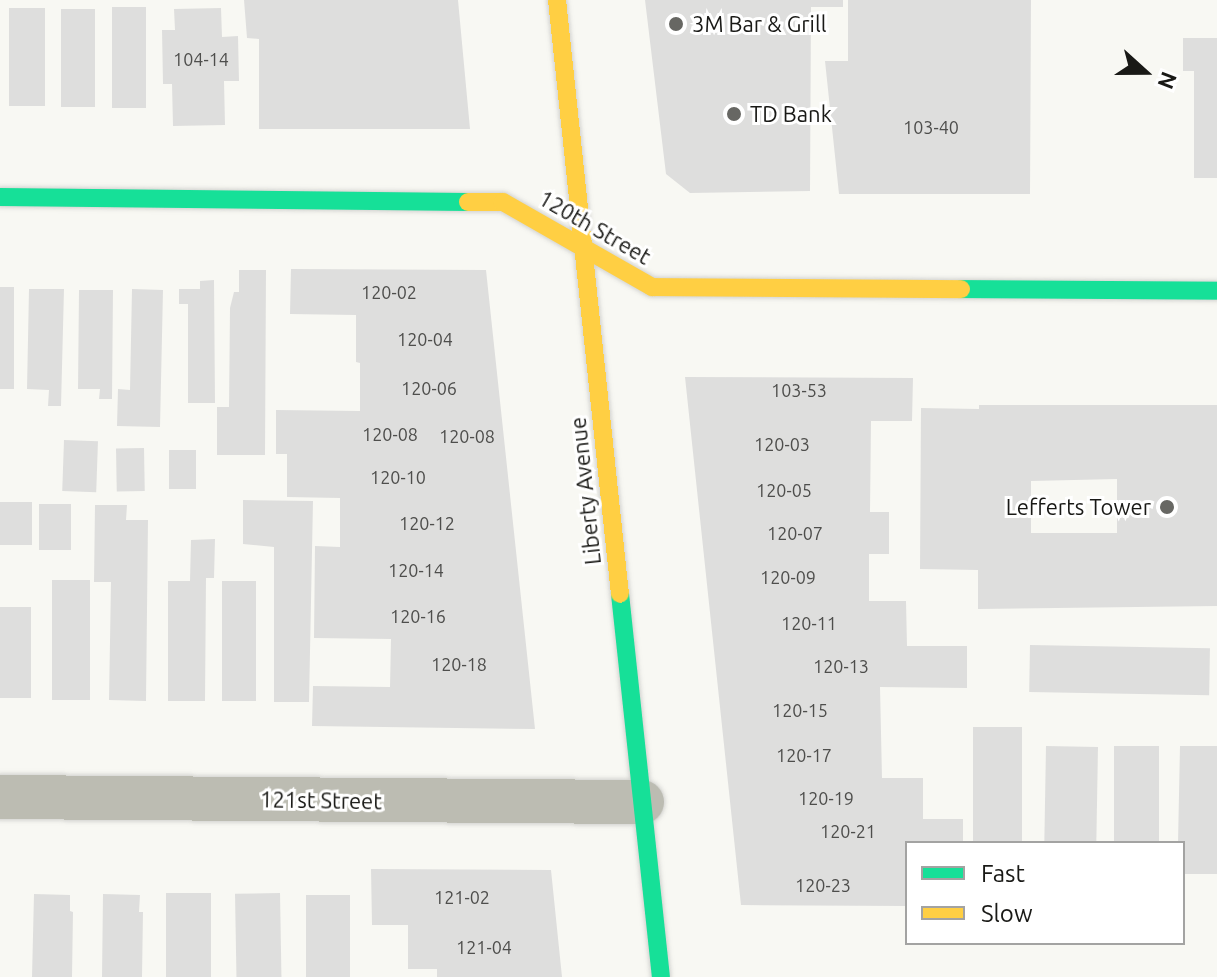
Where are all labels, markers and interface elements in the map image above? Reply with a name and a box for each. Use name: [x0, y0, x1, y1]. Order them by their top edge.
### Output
place label: 3M Bar & Grill: [692, 11, 826, 37]
marker: 3M Bar & Grill: [667, 15, 685, 33]
north arrow: [1105, 32, 1185, 112]
house number: 104-14: [173, 48, 229, 70]
text: N: [1153, 69, 1182, 93]
place label: TD Bank: [750, 101, 832, 127]
marker: TD Bank: [725, 105, 743, 123]
house number: 103-40: [903, 116, 959, 138]
street label: 120th Street: [534, 184, 656, 270]
house number: 120-02: [361, 281, 417, 303]
house number: 120-04: [397, 328, 453, 350]
house number: 120-06: [401, 377, 457, 399]
house number: 103-53: [771, 379, 827, 401]
street label: Liberty Avenue: [564, 416, 606, 566]
house number: 120-08: [362, 423, 418, 445]
house number: 120-08: [439, 425, 495, 447]
house number: 120-03: [754, 433, 810, 455]
house number: 120-10: [370, 466, 426, 488]
house number: 120-05: [756, 479, 812, 501]
place label: Lefferts Tower: [1006, 494, 1151, 520]
marker: Lefferts Tower: [1158, 498, 1176, 516]
house number: 120-12: [399, 512, 455, 534]
house number: 120-07: [767, 522, 823, 544]
house number: 120-14: [388, 559, 444, 581]
house number: 120-09: [760, 566, 816, 588]
house number: 120-16: [390, 605, 446, 627]
house number: 120-11: [781, 612, 837, 634]
house number: 120-18: [431, 653, 487, 675]
house number: 120-13: [813, 655, 869, 677]
house number: 120-15: [772, 699, 828, 721]
house number: 120-17: [776, 744, 832, 766]
street label: 121st Street: [260, 786, 382, 814]
house number: 120-19: [798, 787, 854, 809]
house number: 120-21: [820, 820, 876, 842]
legend: [905, 841, 1185, 945]
text: Fast: [981, 860, 1025, 887]
house number: 120-23: [795, 874, 851, 896]
house number: 121-02: [434, 886, 490, 908]
text: Slow: [981, 900, 1033, 927]
house number: 121-04: [456, 936, 512, 958]

